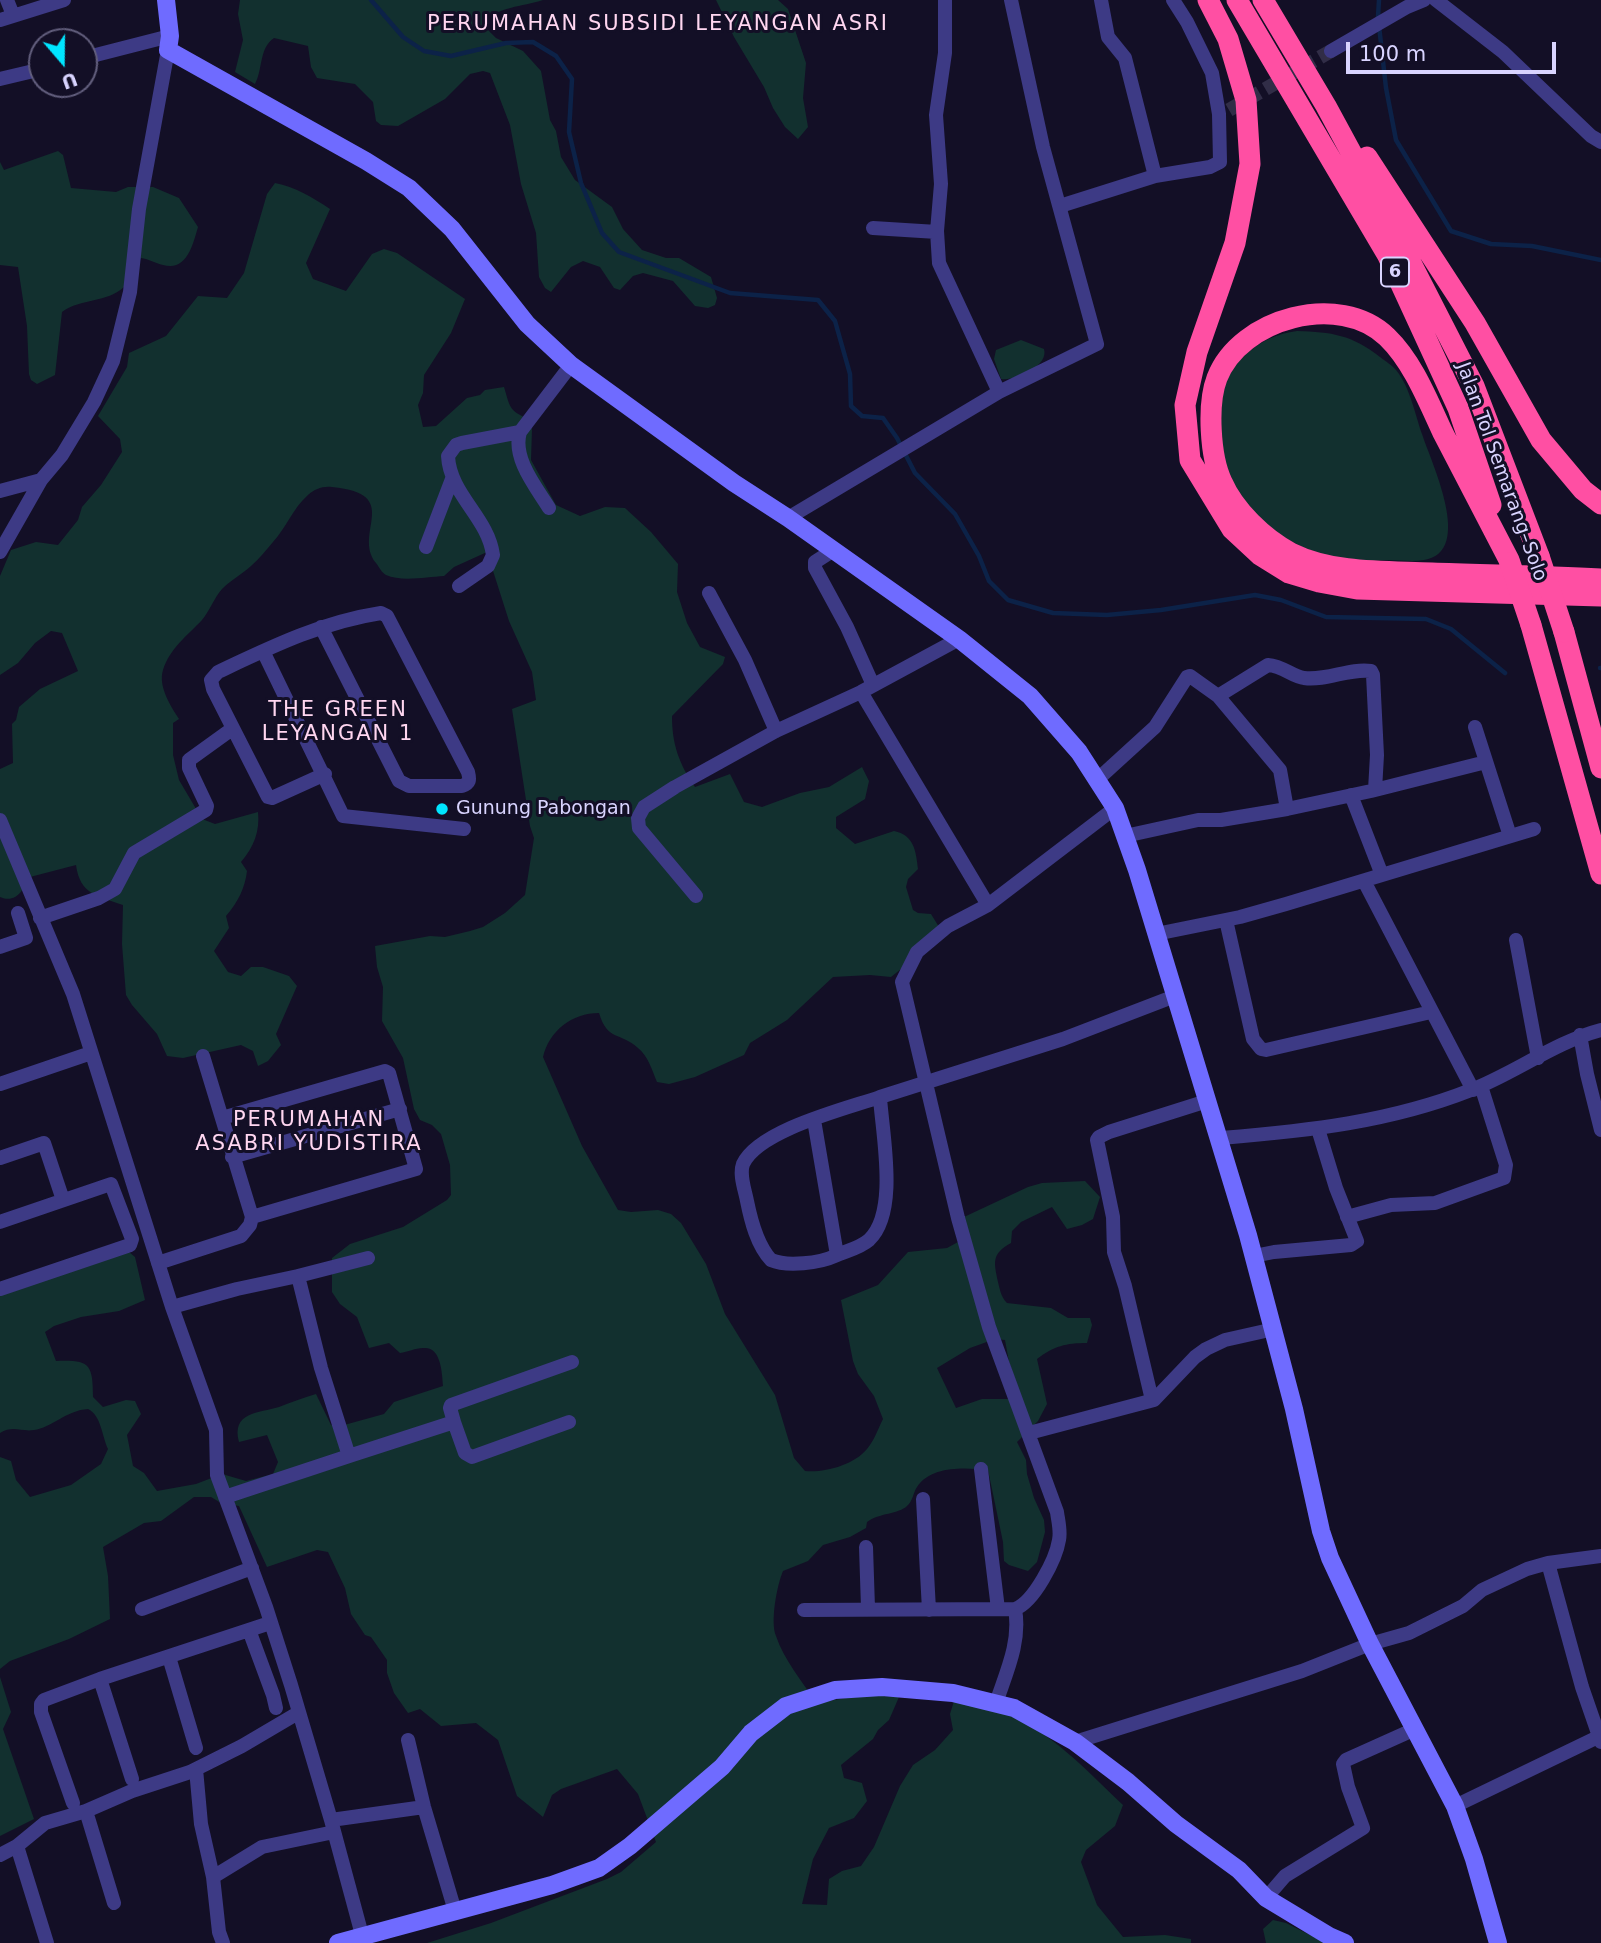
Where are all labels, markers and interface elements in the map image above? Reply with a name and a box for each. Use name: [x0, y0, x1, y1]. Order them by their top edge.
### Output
district label: PERUMAHAN SUBSIDI LEYANGAN ASRI: [431, 12, 885, 38]
north arrow: [28, 28, 98, 98]
scale bar: [1349, 28, 1559, 72]
text: 100 m: [1359, 42, 1426, 66]
text: U: [58, 68, 81, 94]
road number: 6: [1381, 258, 1409, 286]
street label: Jalan Tol Semarang–Solo: [1451, 360, 1551, 584]
district label: THE GREEN LEYANGAN 1: [263, 698, 413, 748]
place label: Gunung Pabongan: [456, 798, 631, 820]
marker: Gunung Pabongan: [434, 801, 450, 817]
district label: PERUMAHAN ASABRI YUDISTIRA: [197, 1108, 421, 1158]

